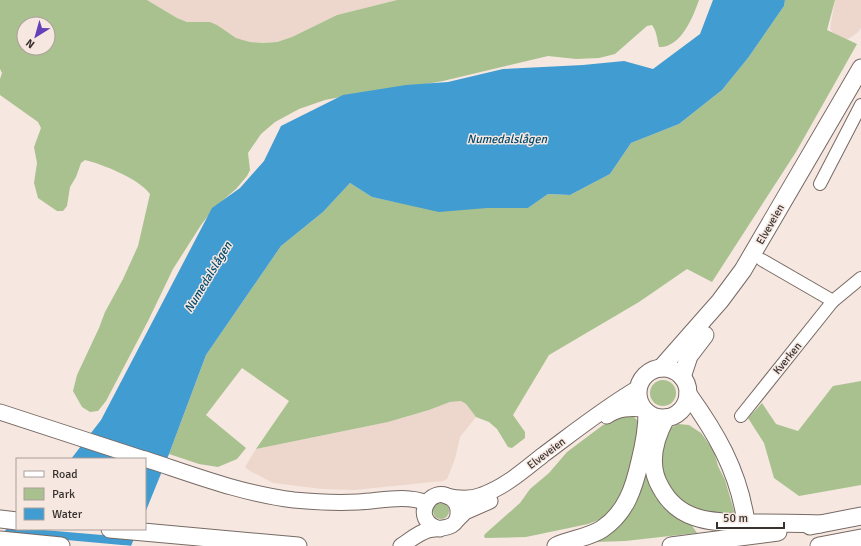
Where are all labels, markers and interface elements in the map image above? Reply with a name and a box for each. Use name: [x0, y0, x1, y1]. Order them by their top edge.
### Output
north arrow: [16, 16, 56, 56]
text: N: [23, 36, 37, 51]
water label: Numedalslågen: [467, 132, 547, 147]
street label: Elveveien: [754, 202, 787, 247]
water label: Numedalslågen: [181, 239, 236, 315]
street label: Kverken: [771, 340, 804, 377]
street label: Elveveien: [525, 435, 568, 472]
legend: [16, 458, 146, 530]
text: Road: [52, 467, 78, 482]
text: Park: [52, 487, 75, 502]
scale bar: [717, 504, 784, 530]
text: Water: [52, 507, 83, 522]
text: 50 m: [723, 511, 748, 526]

